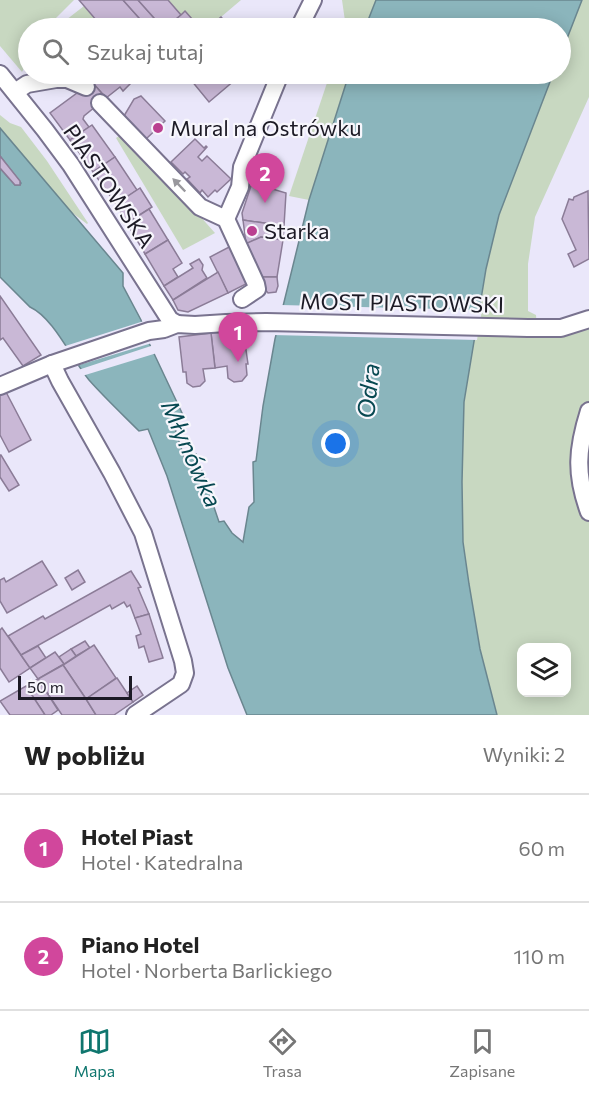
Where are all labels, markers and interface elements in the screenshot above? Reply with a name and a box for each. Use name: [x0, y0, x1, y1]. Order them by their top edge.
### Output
search box: [18, 18, 571, 84]
icon: search: [39, 35, 72, 68]
text: Szukaj tutaj: [87, 38, 204, 65]
place label: Mural na Ostrówku: [170, 114, 361, 141]
street label: PIASTOWSKA: [58, 119, 161, 253]
marker: Mural na Ostrówku: [151, 121, 165, 135]
pin: 2: [246, 154, 284, 203]
one-way arrow: [172, 178, 186, 193]
place label: Starka: [264, 217, 329, 244]
marker: Starka: [245, 224, 259, 238]
street label: MOST PIASTOWSKI: [300, 287, 504, 318]
pin: 1: [218, 312, 258, 362]
water label: Odra: [350, 362, 385, 420]
water label: Młynówka: [156, 395, 229, 512]
your location: [321, 429, 350, 458]
map controls: [517, 643, 571, 697]
button: layers: [517, 643, 571, 697]
scale bar: [18, 673, 132, 700]
text: 50 m: [27, 677, 64, 696]
text: W pobliżu: [24, 739, 145, 770]
text: Wyniki: 2: [483, 742, 565, 766]
text: Hotel Piast: [81, 823, 193, 850]
text: 1: [39, 836, 48, 860]
text: 60 m: [519, 836, 565, 860]
text: Hotel · Katedralna: [81, 850, 243, 874]
text: Piano Hotel: [81, 931, 199, 958]
text: 2: [38, 944, 49, 968]
text: 110 m: [514, 944, 565, 968]
text: Hotel · Norberta Barlickiego: [81, 958, 332, 982]
tab: Mapa: [74, 1025, 115, 1080]
tab: Trasa: [263, 1025, 302, 1080]
tab: Zapisane: [449, 1025, 515, 1080]

